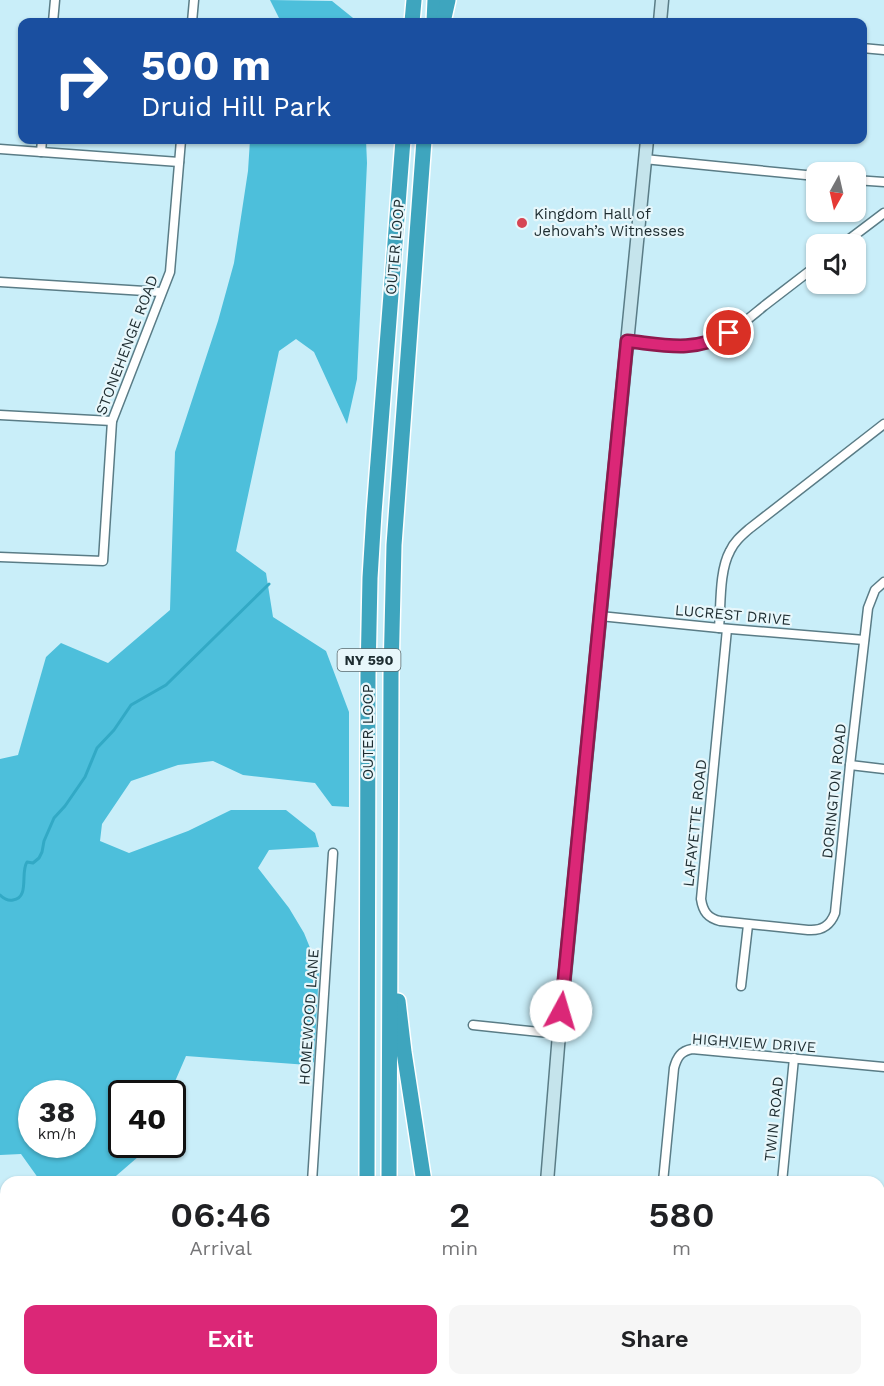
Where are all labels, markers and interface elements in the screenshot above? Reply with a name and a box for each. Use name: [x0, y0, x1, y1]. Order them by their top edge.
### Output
text: 500 m: [141, 41, 271, 90]
icon: right: [42, 42, 120, 120]
text: Druid Hill Park: [141, 91, 331, 123]
north arrow: [806, 162, 866, 222]
map controls: [806, 162, 866, 294]
street label: OUTER LOOP: [382, 199, 408, 295]
place label: Kingdom Hall of Jehovah’s Witnesses: [534, 205, 685, 240]
marker: Kingdom Hall of Jehovah’s Witnesses: [515, 216, 529, 230]
button: sound: [806, 234, 866, 294]
street label: STONEHENGE ROAD: [92, 273, 162, 417]
pin: [703, 307, 754, 358]
icon: arrive: [712, 316, 745, 349]
street label: LUCREST DRIVE: [674, 601, 792, 629]
road number: NY 590: [338, 649, 400, 671]
street label: OUTER LOOP: [359, 684, 377, 780]
street label: DORINGTON ROAD: [818, 723, 850, 859]
street label: LAFAYETTE ROAD: [679, 758, 711, 888]
street label: HOMEWOOD LANE: [295, 948, 323, 1086]
position arrow: [529, 979, 593, 1043]
street label: HIGHVIEW DRIVE: [691, 1030, 817, 1056]
street label: TWIN ROAD: [761, 1076, 787, 1162]
speed limit sign: 40: [108, 1080, 186, 1158]
text: 38: [39, 1094, 75, 1129]
text: km/h: [38, 1125, 76, 1143]
text: 06:46: [170, 1194, 271, 1236]
text: 2: [449, 1194, 470, 1236]
text: 580: [648, 1194, 715, 1236]
text: Arrival: [189, 1236, 252, 1260]
text: min: [441, 1236, 478, 1260]
text: m: [672, 1236, 691, 1260]
button: Exit: [24, 1305, 437, 1374]
button: Share: [449, 1305, 861, 1374]

